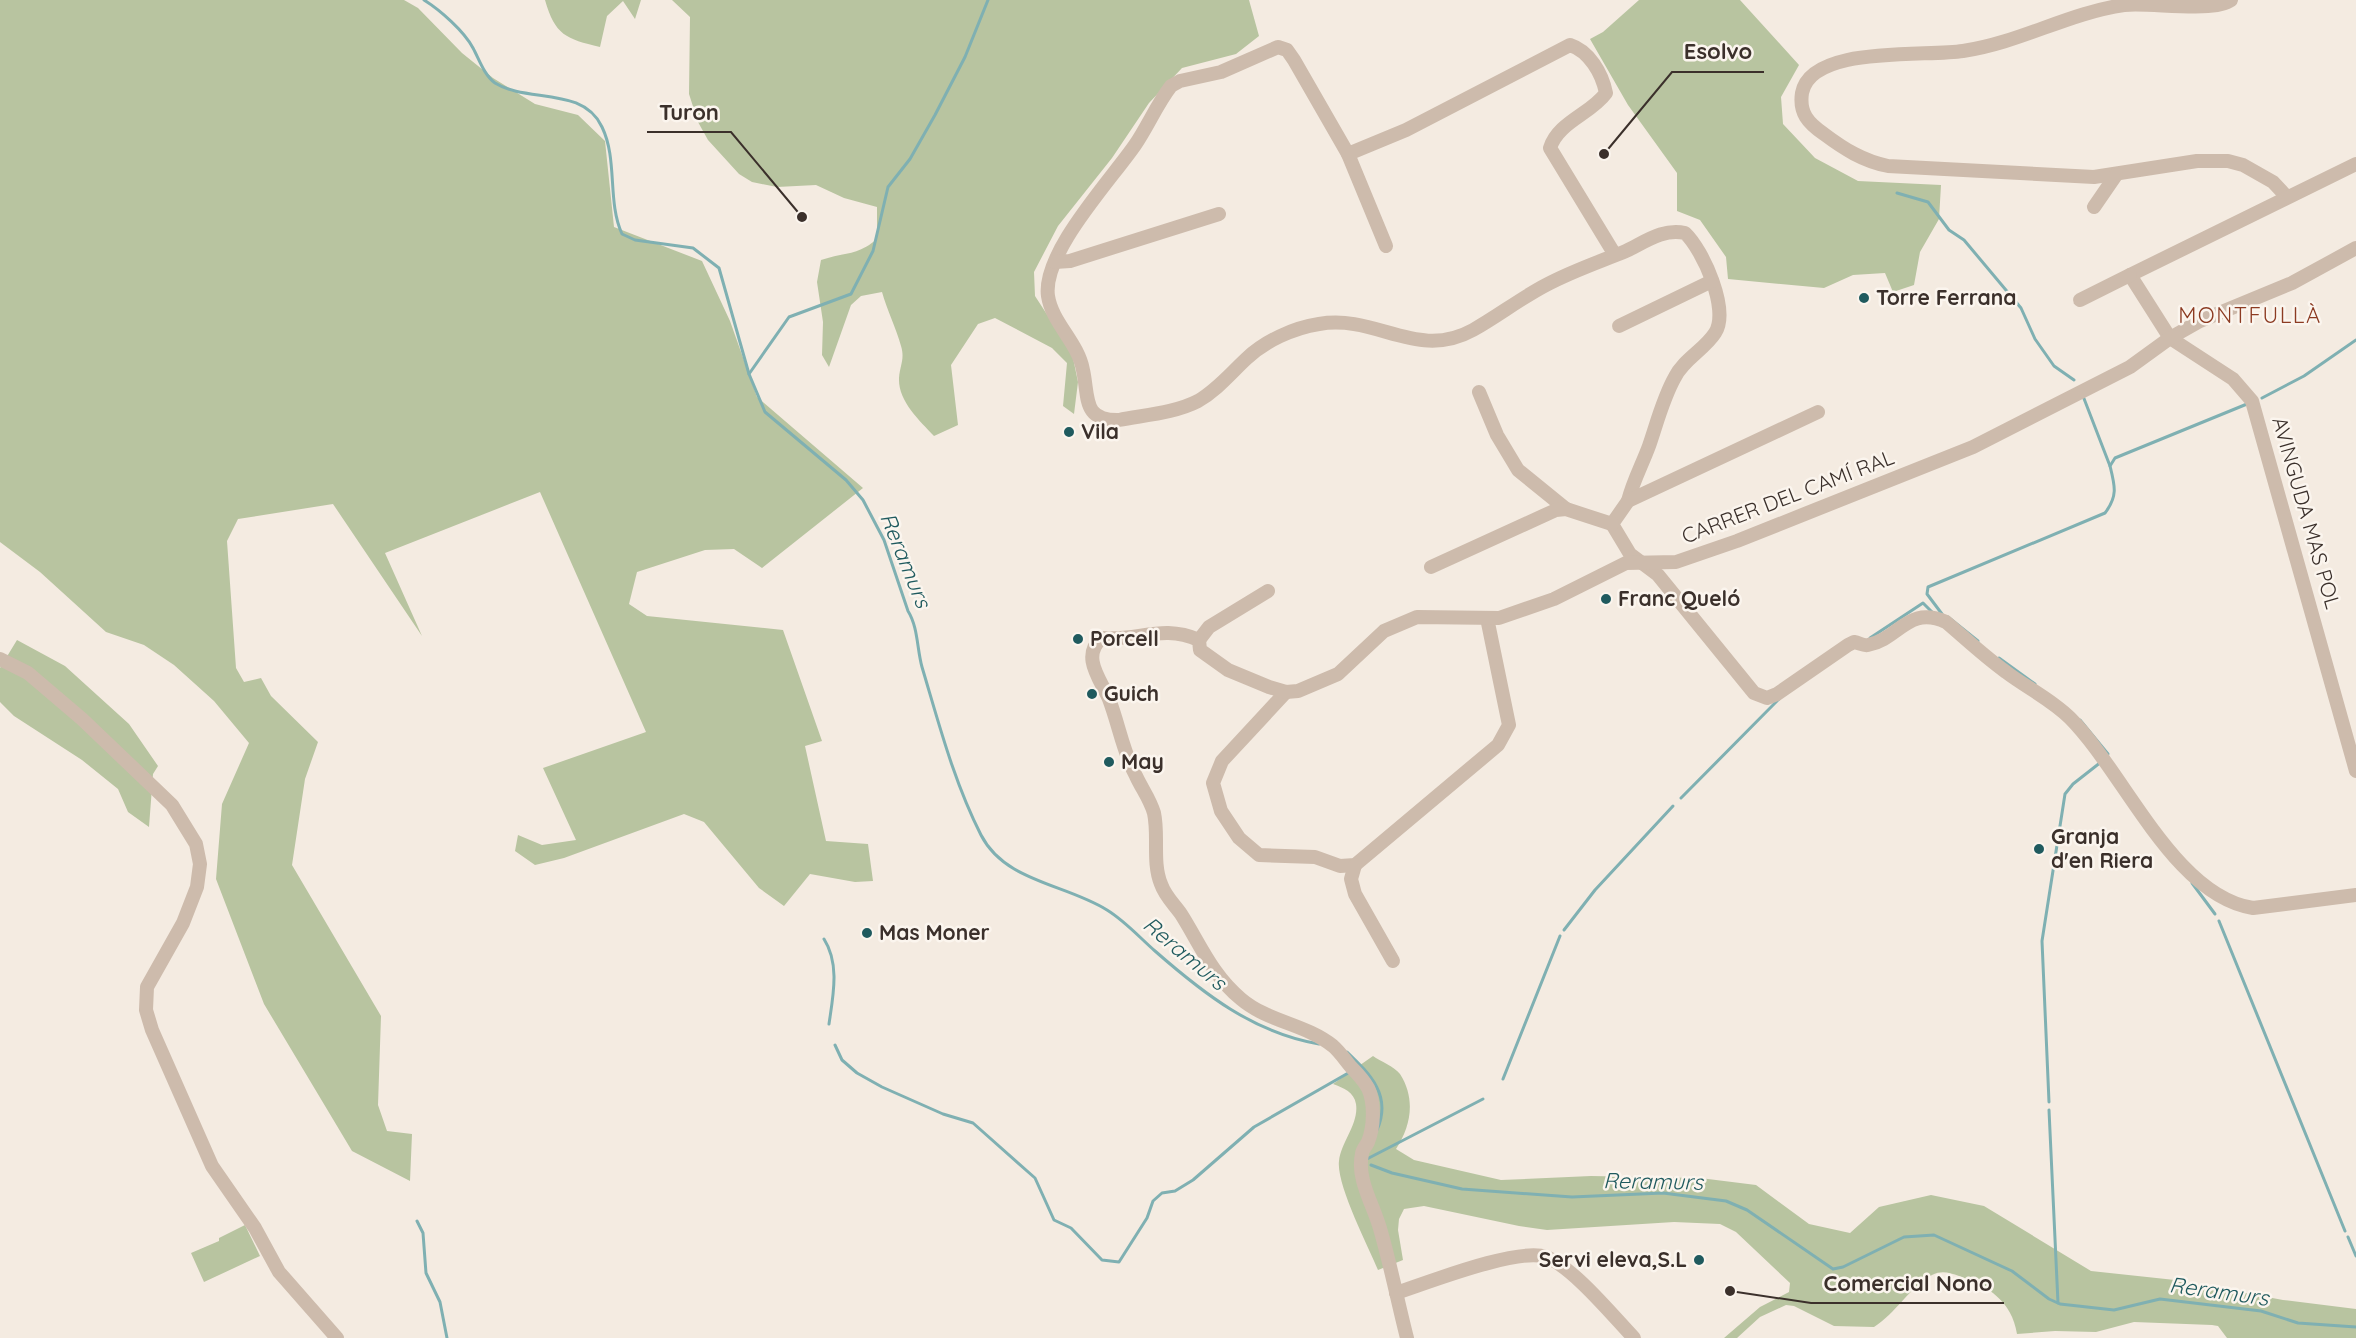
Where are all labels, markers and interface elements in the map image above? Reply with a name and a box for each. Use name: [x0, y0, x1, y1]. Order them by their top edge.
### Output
callout: Esolvo: [1672, 32, 1764, 72]
text: Esolvo: [1684, 37, 1752, 65]
callout: Turon: [647, 92, 731, 132]
text: Turon: [659, 98, 719, 126]
place label: Torre Ferrana: [1876, 284, 2017, 310]
marker: Torre Ferrana: [1857, 291, 1871, 305]
district label: MONTFULLÀ: [2178, 301, 2322, 329]
street label: AVINGUDA MAS POL: [2267, 414, 2347, 612]
place label: Vila: [1081, 418, 1119, 444]
marker: Vila: [1062, 425, 1076, 439]
street label: CARRER DEL CAMÍ RAL: [1678, 444, 1898, 549]
water label: Reramurs: [874, 508, 938, 613]
place label: Franc Queló: [1618, 585, 1740, 611]
marker: Franc Queló: [1599, 592, 1613, 606]
place label: Porcell: [1090, 625, 1159, 651]
marker: Porcell: [1071, 632, 1085, 646]
place label: Guich: [1104, 680, 1159, 706]
marker: Guich: [1085, 687, 1099, 701]
place label: May: [1121, 748, 1164, 774]
marker: May: [1102, 755, 1116, 769]
place label: Granja d'en Riera: [2051, 823, 2153, 873]
marker: Granja d'en Riera: [2032, 842, 2046, 856]
water label: Reramurs: [1138, 910, 1234, 997]
place label: Mas Moner: [879, 919, 990, 945]
marker: Mas Moner: [860, 926, 874, 940]
water label: Reramurs: [1603, 1166, 1705, 1196]
place label: Servi eleva,S.L: [1539, 1246, 1687, 1272]
marker: Servi eleva,S.L: [1692, 1253, 1706, 1267]
callout: Comercial Nono: [1811, 1263, 2004, 1303]
text: Comercial Nono: [1823, 1269, 1993, 1297]
water label: Reramurs: [2168, 1270, 2272, 1312]

